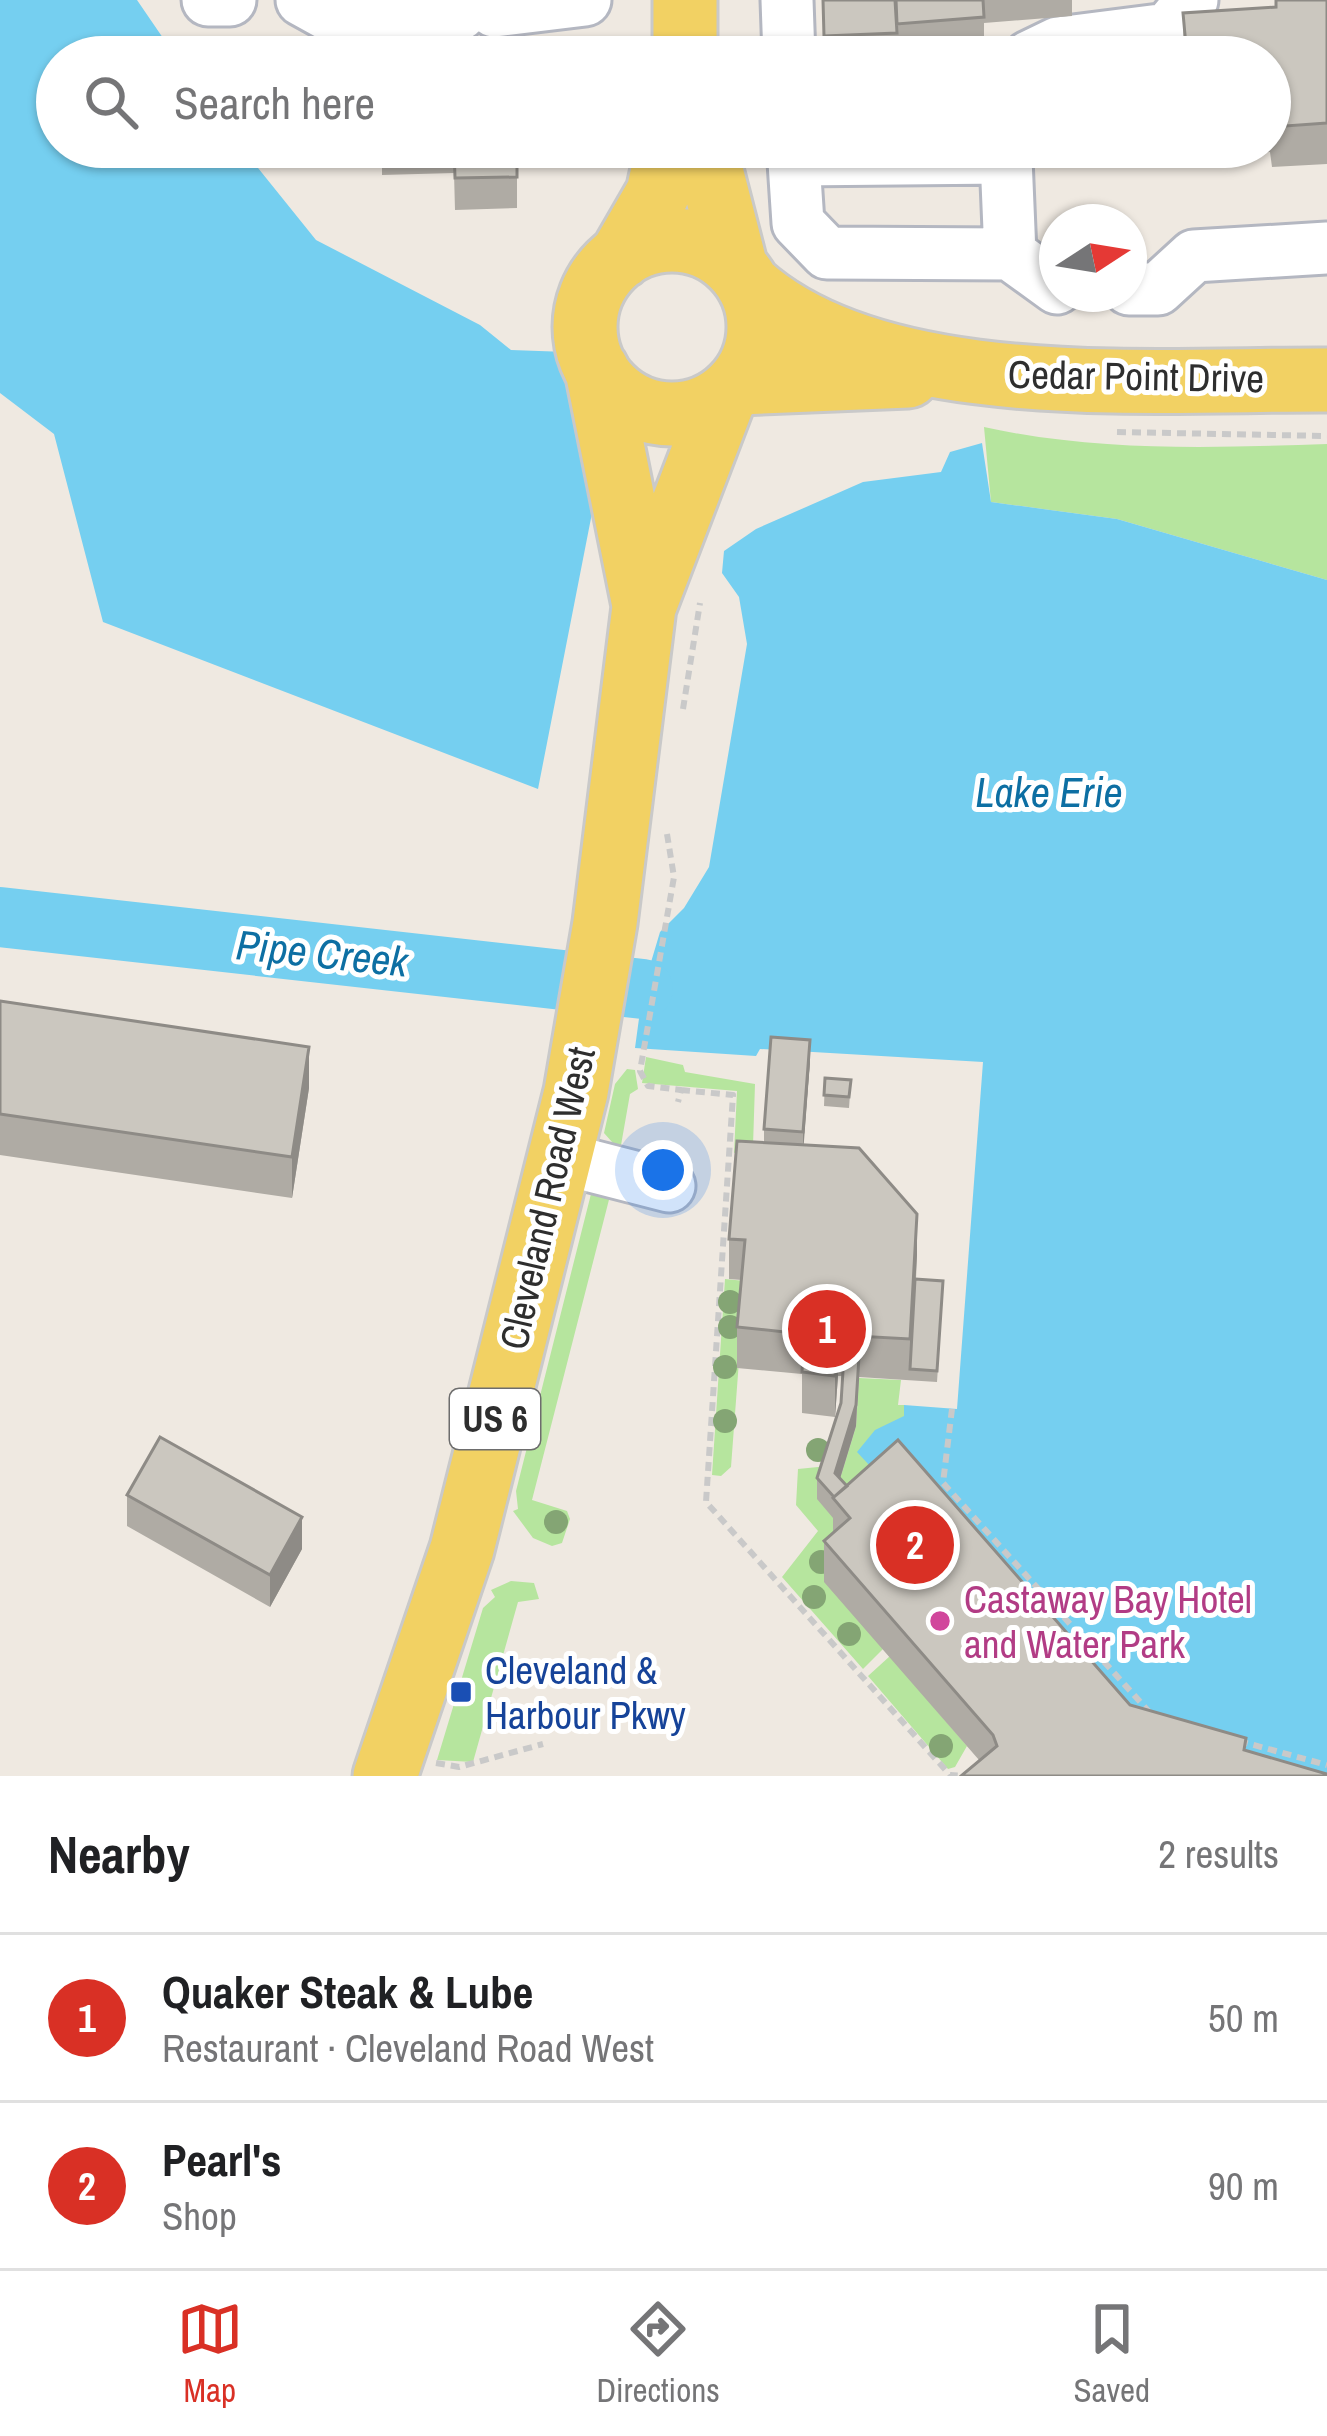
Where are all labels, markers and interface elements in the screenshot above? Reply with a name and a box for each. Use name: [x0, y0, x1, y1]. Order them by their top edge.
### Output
search box: [36, 36, 1291, 168]
icon: search: [78, 69, 144, 135]
text: Search here: [174, 72, 375, 133]
north arrow: [1039, 204, 1147, 312]
street label: Cedar Point Drive: [1008, 348, 1264, 404]
water label: Lake Erie: [975, 764, 1123, 820]
water label: Pipe Creek: [233, 916, 412, 990]
street label: Cleveland Road West: [487, 1042, 607, 1354]
your location: [633, 1140, 693, 1200]
pin: 1: [788, 1284, 866, 1374]
road number: US 6: [450, 1389, 540, 1449]
pin: 2: [876, 1500, 954, 1590]
place label: Castaway Bay Hotel and Water Park: [964, 1573, 1252, 1670]
marker: Castaway Bay Hotel and Water Park: [927, 1608, 953, 1634]
place label: Cleveland & Harbour Pkwy: [485, 1644, 686, 1741]
marker: Cleveland & Harbour Pkwy: [448, 1679, 474, 1705]
text: Nearby: [48, 1820, 190, 1889]
text: 2 results: [1158, 1828, 1279, 1880]
text: Quaker Steak & Lube: [162, 1961, 533, 2022]
text: 1: [78, 1992, 96, 2044]
text: 50 m: [1208, 1992, 1279, 2044]
text: Restaurant · Cleveland Road West: [162, 2022, 654, 2074]
text: Pearl's: [162, 2129, 282, 2190]
text: 2: [78, 2160, 96, 2212]
text: 90 m: [1208, 2160, 1279, 2212]
text: Shop: [162, 2190, 237, 2242]
tab: Map: [177, 2296, 243, 2412]
tab: Directions: [596, 2296, 720, 2412]
tab: Saved: [1073, 2296, 1150, 2412]

